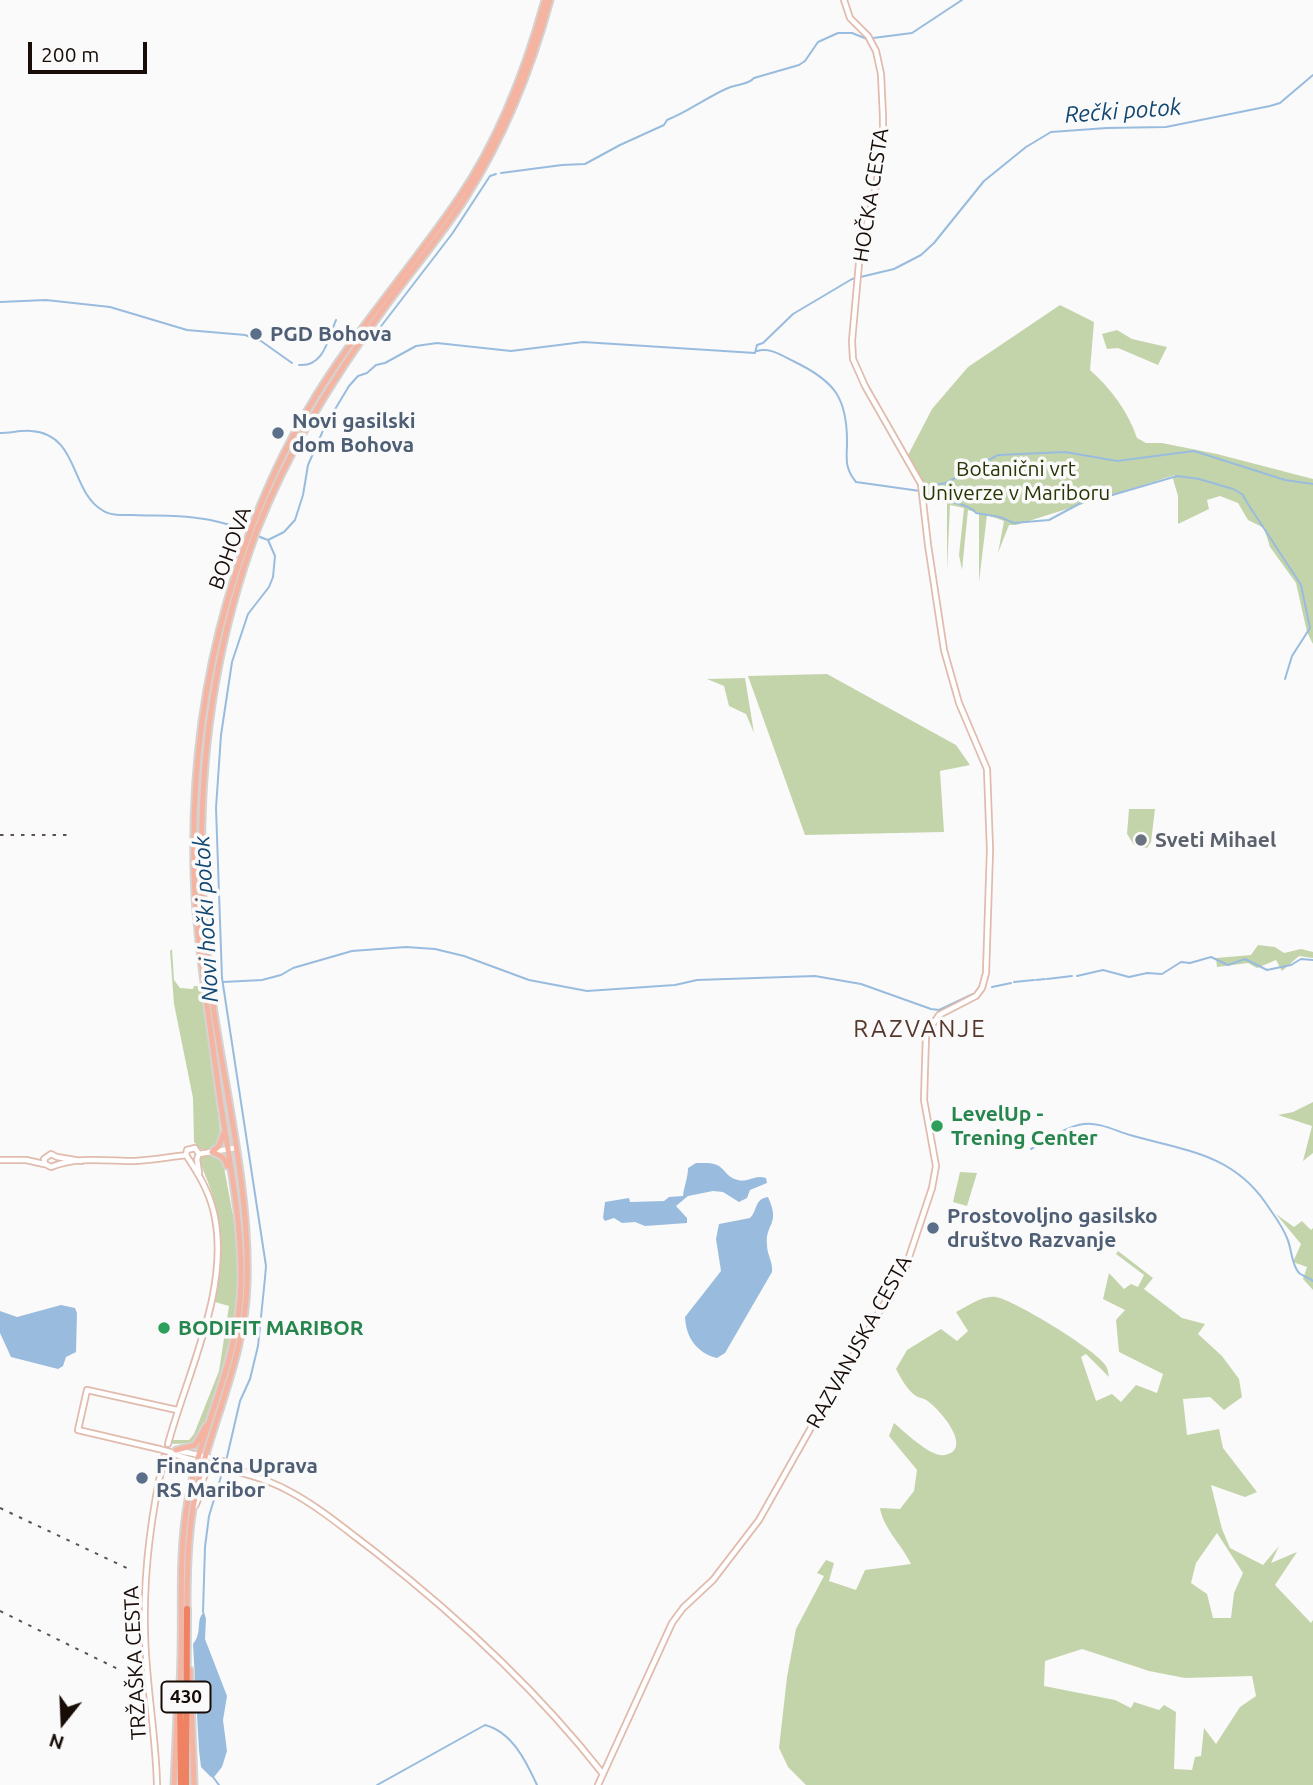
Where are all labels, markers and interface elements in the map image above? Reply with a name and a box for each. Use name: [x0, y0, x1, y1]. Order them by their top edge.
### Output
scale bar: [32, 28, 150, 72]
text: 200 m: [41, 42, 99, 66]
water label: Rečki potok: [1064, 93, 1182, 129]
street label: HOČKA CESTA: [848, 126, 894, 264]
place label: PGD Bohova: [270, 321, 392, 347]
marker: PGD Bohova: [248, 326, 264, 342]
place label: Novi gasilski dom Bohova: [292, 408, 416, 458]
marker: Novi gasilski dom Bohova: [270, 425, 286, 441]
park label: Botanični vrt Univerze v Mariboru: [922, 456, 1110, 506]
street label: BOHOVA: [203, 503, 257, 593]
place label: Sveti Mihael: [1155, 827, 1276, 853]
marker: Sveti Mihael: [1133, 832, 1149, 848]
water label: Novi hočki potok: [188, 835, 224, 1003]
district label: RAZVANJE: [854, 1015, 986, 1043]
place label: LevelUp - Trening Center: [951, 1101, 1098, 1151]
marker: LevelUp - Trening Center: [929, 1118, 945, 1134]
place label: Prostovoljno gasilsko društvo Razvanje: [947, 1203, 1158, 1253]
marker: Prostovoljno gasilsko društvo Razvanje: [925, 1220, 941, 1236]
street label: RAZVANJSKA CESTA: [801, 1251, 917, 1433]
place label: BODIFIT MARIBOR: [178, 1315, 364, 1341]
marker: BODIFIT MARIBOR: [156, 1320, 172, 1336]
place label: Finančna Uprava RS Maribor: [156, 1453, 318, 1503]
marker: Finančna Uprava RS Maribor: [134, 1470, 150, 1486]
street label: TRŽAŠKA CESTA: [118, 1585, 152, 1741]
road number: 430: [162, 1681, 210, 1712]
north arrow: [28, 1687, 98, 1757]
text: N: [46, 1729, 67, 1755]

